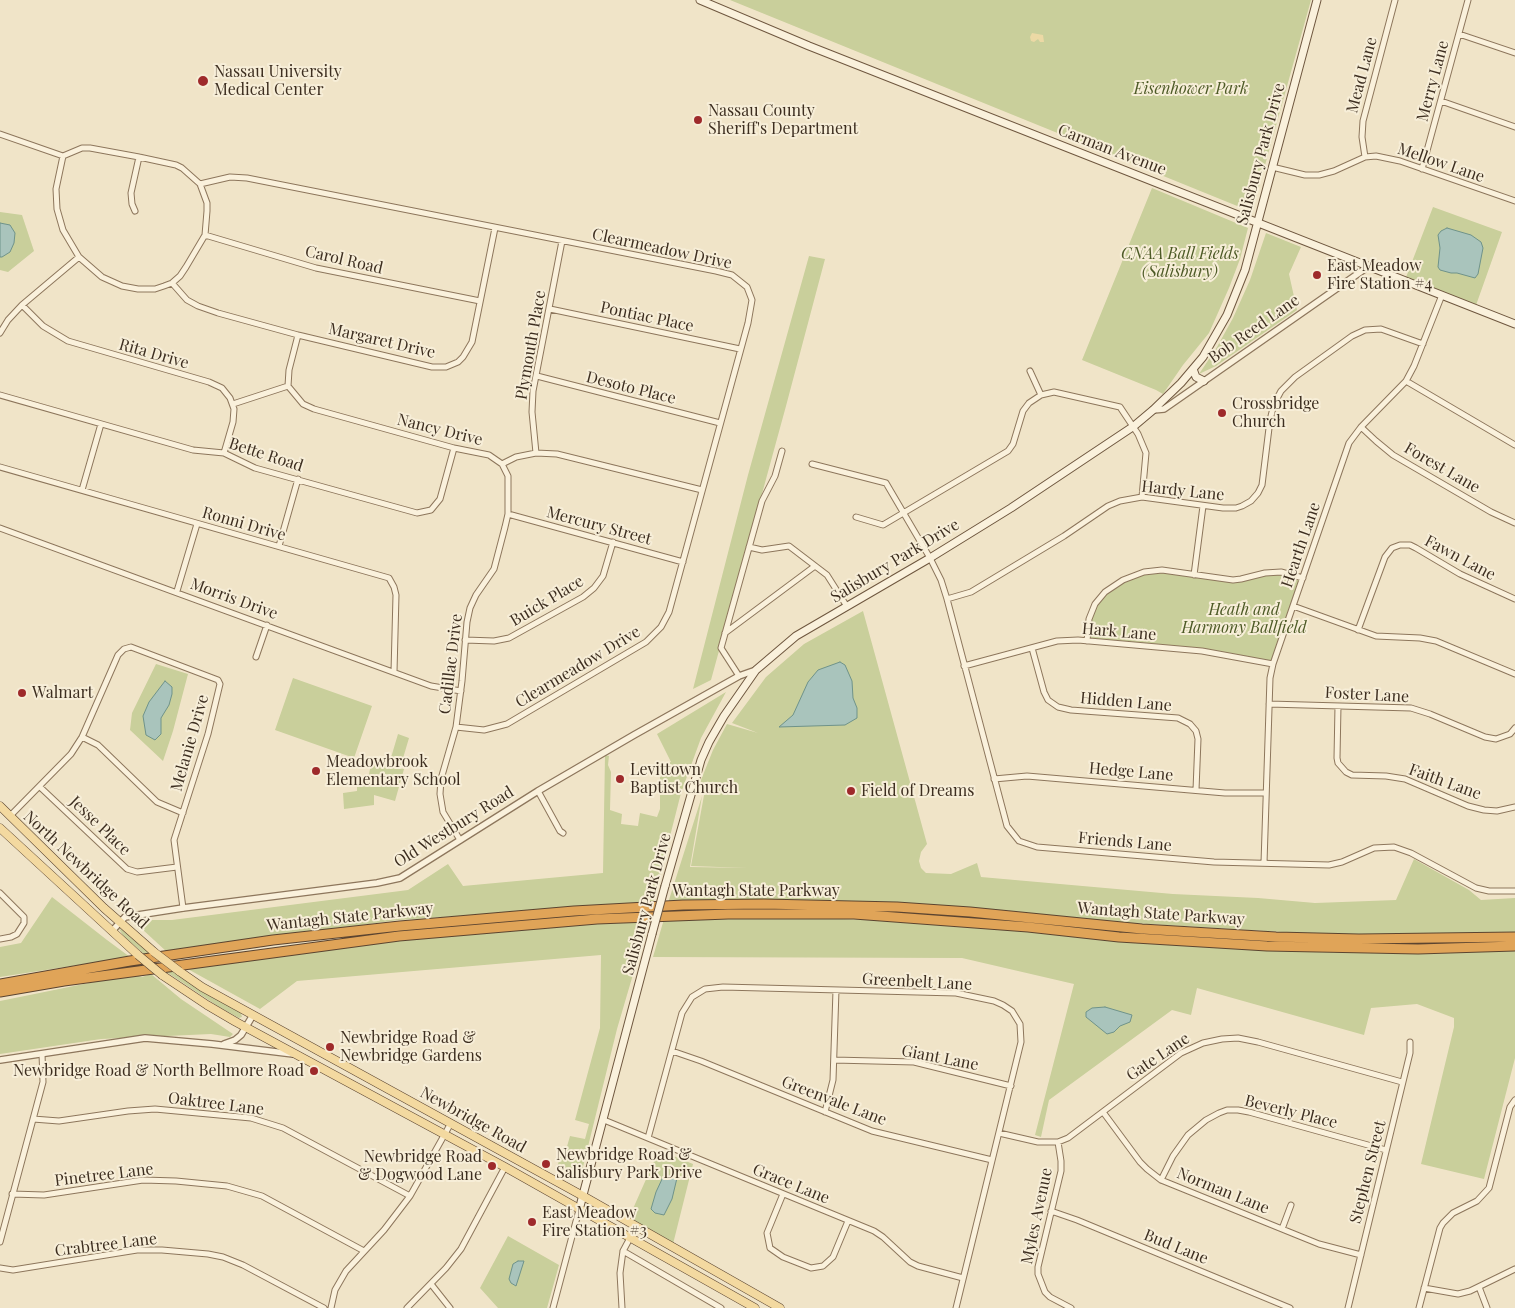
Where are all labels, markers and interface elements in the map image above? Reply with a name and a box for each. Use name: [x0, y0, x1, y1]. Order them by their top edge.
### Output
street label: Mead Lane: [1343, 35, 1381, 115]
street label: Merry Lane: [1413, 38, 1453, 124]
place label: Nassau University Medical Center: [214, 62, 342, 100]
marker: Nassau University Medical Center: [196, 74, 210, 88]
park label: Eisenhower Park: [1134, 79, 1248, 99]
street label: Salisbury Park Drive: [1233, 81, 1289, 227]
place label: Nassau County Sheriff's Department: [708, 101, 858, 139]
marker: Nassau County Sheriff's Department: [692, 114, 704, 126]
street label: Carman Avenue: [1055, 121, 1169, 179]
street label: Mellow Lane: [1395, 139, 1487, 187]
street label: Clearmeadow Drive: [590, 225, 734, 273]
street label: Carol Road: [303, 242, 385, 278]
park label: CNAA Ball Fields (Salisbury): [1121, 244, 1239, 282]
place label: East Meadow Fire Station #4: [1327, 256, 1432, 294]
marker: East Meadow Fire Station #4: [1311, 269, 1323, 281]
street label: Plymouth Place: [512, 289, 550, 401]
street label: Bob Reed Lane: [1205, 291, 1303, 367]
street label: Pontiac Place: [598, 298, 696, 336]
street label: Margaret Drive: [327, 319, 437, 363]
street label: Rita Drive: [117, 335, 191, 373]
street label: Desoto Place: [584, 368, 678, 408]
place label: Crossbridge Church: [1232, 394, 1319, 432]
marker: Crossbridge Church: [1216, 407, 1228, 419]
street label: Nancy Drive: [395, 410, 485, 450]
street label: Bette Road: [226, 434, 306, 476]
street label: Forest Lane: [1401, 439, 1483, 497]
street label: Hardy Lane: [1141, 477, 1225, 505]
street label: Hearth Lane: [1277, 500, 1325, 590]
street label: Ronni Drive: [200, 503, 288, 545]
street label: Mercury Street: [544, 503, 654, 549]
street label: Salisbury Park Drive: [827, 515, 963, 607]
street label: Fawn Lane: [1421, 531, 1499, 585]
street label: Buick Place: [507, 572, 587, 630]
street label: Morris Drive: [188, 574, 280, 624]
park label: Heath and Harmony Ballfield: [1181, 600, 1307, 638]
street label: Cadillac Drive: [435, 613, 467, 715]
street label: Hark Lane: [1081, 619, 1157, 645]
street label: Clearmeadow Drive: [512, 622, 644, 712]
place label: Walmart: [32, 683, 93, 703]
street label: Foster Lane: [1324, 683, 1410, 707]
marker: Walmart: [16, 687, 28, 699]
street label: Hidden Lane: [1079, 688, 1173, 716]
street label: Melanie Drive: [167, 692, 213, 794]
place label: Meadowbrook Elementary School: [326, 752, 461, 790]
street label: Hedge Lane: [1088, 759, 1174, 785]
place label: Levittown Baptist Church: [630, 760, 738, 798]
street label: Faith Lane: [1406, 760, 1484, 804]
marker: Meadowbrook Elementary School: [310, 765, 322, 777]
marker: Levittown Baptist Church: [614, 773, 626, 785]
place label: Field of Dreams: [861, 781, 974, 801]
street label: Old Westbury Road: [391, 782, 517, 872]
marker: Field of Dreams: [845, 785, 857, 797]
street label: Jesse Place: [66, 792, 134, 860]
street label: North Newbridge Road: [19, 807, 153, 933]
street label: Friends Lane: [1077, 828, 1173, 856]
street label: Salisbury Park Drive: [619, 831, 675, 977]
street label: Wantagh State Parkway: [672, 881, 840, 901]
street label: Wantagh State Parkway: [266, 899, 434, 935]
street label: Wantagh State Parkway: [1077, 899, 1245, 929]
street label: Greenbelt Lane: [862, 970, 972, 994]
place label: Newbridge Road & Newbridge Gardens: [340, 1028, 482, 1066]
street label: Gate Lane: [1123, 1029, 1193, 1085]
marker: Newbridge Road & Newbridge Gardens: [324, 1041, 336, 1053]
street label: Giant Lane: [900, 1041, 980, 1075]
place label: Newbridge Road & North Bellmore Road: [13, 1061, 304, 1081]
marker: Newbridge Road & North Bellmore Road: [308, 1065, 320, 1077]
street label: Greenvale Lane: [779, 1072, 889, 1130]
street label: Newbridge Road: [417, 1083, 529, 1157]
street label: Oaktree Lane: [167, 1089, 265, 1119]
street label: Beverly Place: [1243, 1091, 1339, 1133]
street label: Stephen Street: [1346, 1118, 1390, 1226]
place label: Newbridge Road & Salisbury Park Drive: [556, 1145, 702, 1183]
place label: Newbridge Road & Dogwood Lane: [358, 1147, 482, 1185]
marker: Newbridge Road & Salisbury Park Drive: [540, 1158, 552, 1170]
street label: Pinetree Lane: [54, 1159, 154, 1191]
marker: Newbridge Road & Dogwood Lane: [486, 1160, 498, 1172]
street label: Grace Lane: [750, 1160, 832, 1208]
street label: Norman Lane: [1174, 1164, 1272, 1218]
street label: Myles Avenue: [1017, 1166, 1057, 1266]
place label: East Meadow Fire Station #3: [542, 1203, 647, 1241]
marker: East Meadow Fire Station #3: [526, 1216, 538, 1228]
street label: Bud Lane: [1141, 1225, 1211, 1269]
street label: Crabtree Lane: [54, 1229, 158, 1261]

